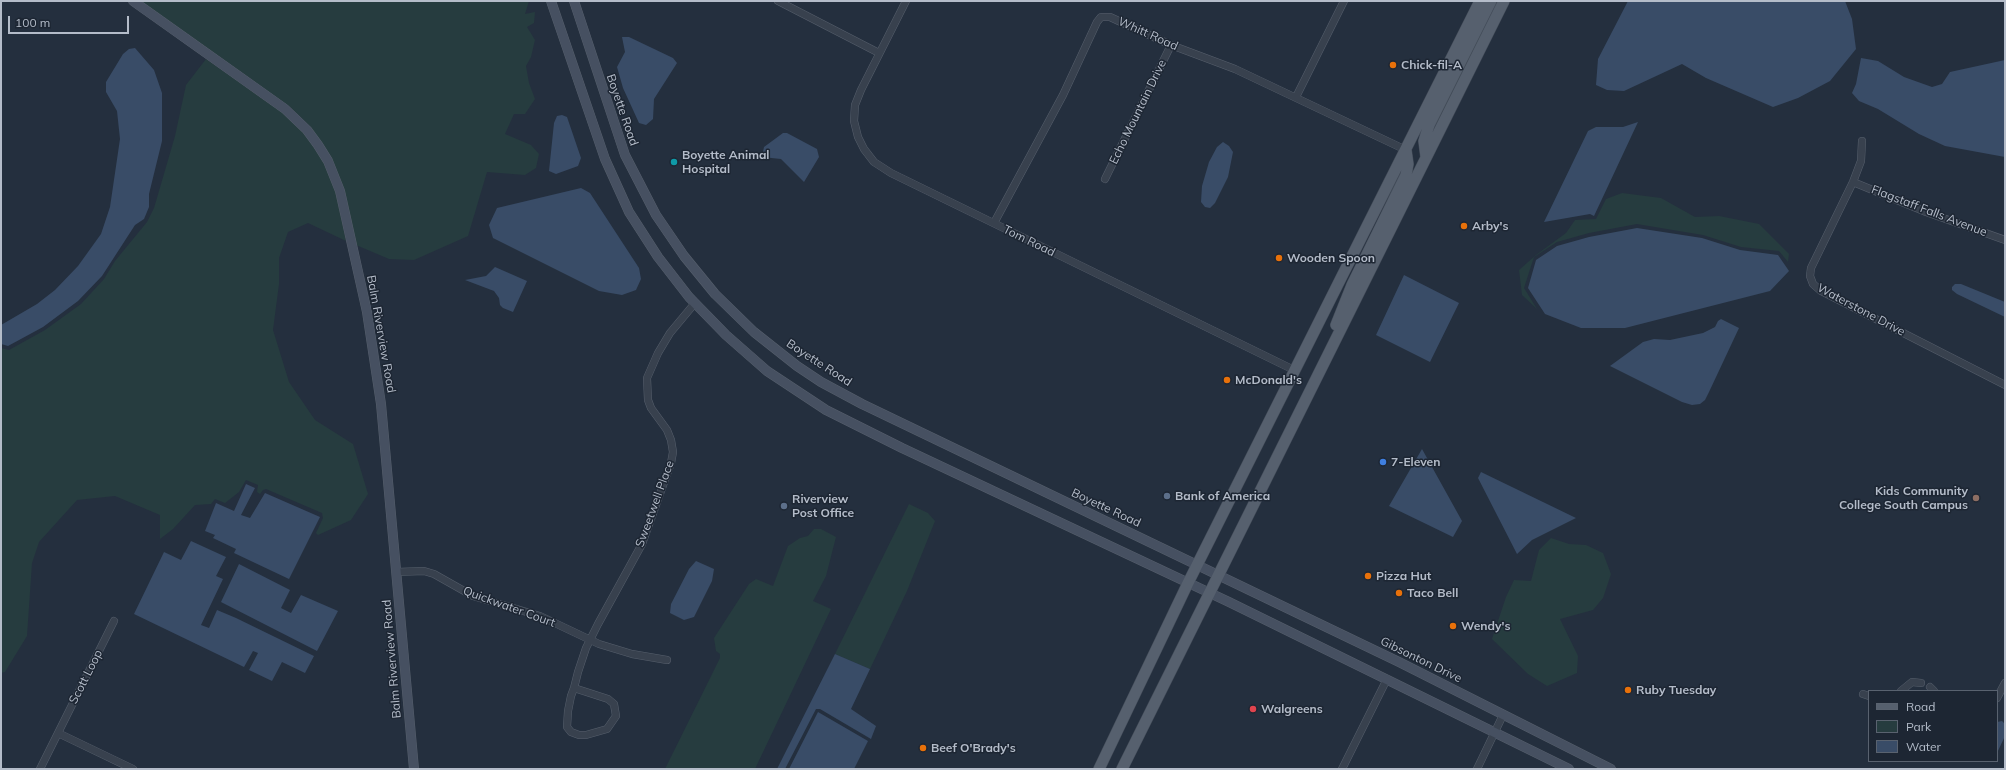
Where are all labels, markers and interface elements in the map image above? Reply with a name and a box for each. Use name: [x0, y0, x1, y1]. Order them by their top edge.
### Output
scale bar: [10, 8, 131, 34]
street label: Whitt Road: [1116, 14, 1180, 54]
text: 100 m: [15, 15, 50, 30]
street label: Echo Mountain Drive: [1106, 57, 1170, 167]
place label: Chick-fil-A: [1401, 58, 1462, 72]
marker: Chick-fil-A: [1388, 60, 1398, 70]
street label: Boyette Road: [603, 72, 641, 148]
place label: Boyette Animal Hospital: [682, 148, 770, 176]
marker: Boyette Animal Hospital: [669, 157, 679, 167]
street label: Flagstaff Falls Avenue: [1869, 182, 1989, 240]
place label: Arby's: [1472, 219, 1508, 233]
marker: Arby's: [1459, 221, 1469, 231]
street label: Tom Road: [1001, 222, 1057, 260]
place label: Wooden Spoon: [1287, 251, 1375, 265]
marker: Wooden Spoon: [1274, 253, 1284, 263]
street label: Balm Riverview Road: [364, 274, 398, 394]
street label: Waterstone Drive: [1815, 281, 1907, 339]
street label: Boyette Road: [784, 337, 854, 389]
place label: McDonald's: [1235, 373, 1302, 387]
marker: McDonald's: [1222, 375, 1232, 385]
place label: 7-Eleven: [1391, 455, 1440, 469]
marker: 7-Eleven: [1378, 457, 1388, 467]
street label: Sweetwell Place: [633, 459, 677, 549]
place label: Kids Community College South Campus: [1839, 484, 1968, 512]
street label: Boyette Road: [1069, 486, 1143, 530]
place label: Bank of America: [1175, 489, 1270, 503]
marker: Bank of America: [1162, 491, 1172, 501]
place label: Riverview Post Office: [792, 492, 854, 520]
marker: Kids Community College South Campus: [1971, 493, 1981, 503]
marker: Riverview Post Office: [779, 501, 789, 511]
place label: Pizza Hut: [1376, 569, 1431, 583]
marker: Pizza Hut: [1363, 571, 1373, 581]
street label: Quickwater Court: [461, 584, 557, 630]
place label: Taco Bell: [1407, 586, 1458, 600]
marker: Taco Bell: [1394, 588, 1404, 598]
street label: Balm Riverview Road: [380, 599, 404, 719]
place label: Wendy's: [1461, 619, 1510, 633]
marker: Wendy's: [1448, 621, 1458, 631]
street label: Gibsonton Drive: [1378, 634, 1464, 686]
street label: Scott Loop: [66, 648, 106, 706]
place label: Ruby Tuesday: [1636, 683, 1716, 697]
marker: Ruby Tuesday: [1623, 685, 1633, 695]
legend: [1868, 690, 1998, 762]
text: Road: [1906, 699, 1935, 714]
place label: Walgreens: [1261, 702, 1323, 716]
marker: Walgreens: [1248, 704, 1258, 714]
text: Park: [1906, 719, 1931, 734]
text: Water: [1906, 739, 1941, 754]
place label: Beef O'Brady's: [931, 741, 1016, 755]
marker: Beef O'Brady's: [918, 743, 928, 753]

